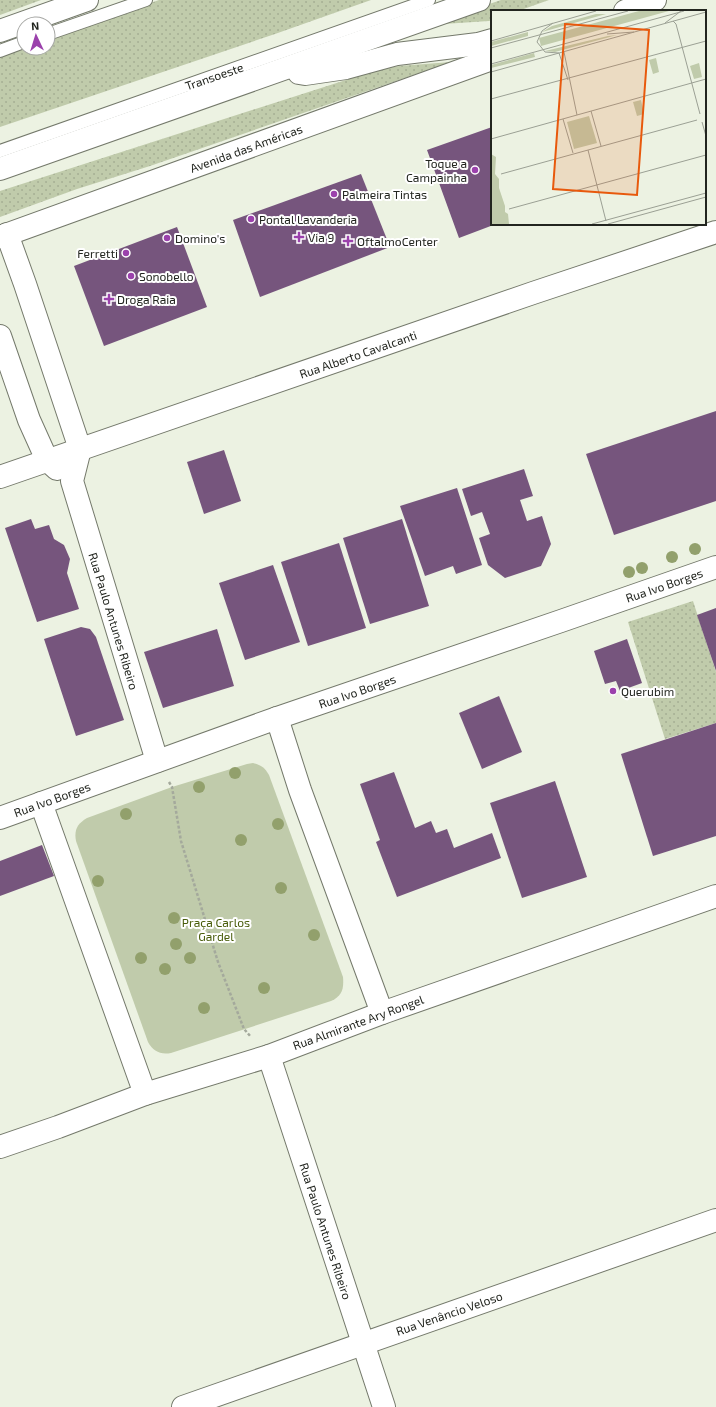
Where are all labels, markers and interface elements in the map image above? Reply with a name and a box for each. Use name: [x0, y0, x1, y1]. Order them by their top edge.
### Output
inset map: [491, 10, 706, 225]
north arrow: [16, 16, 56, 56]
text: N: [31, 19, 40, 32]
street label: Transoeste: [183, 59, 245, 93]
street label: Avenida das Américas: [188, 121, 304, 175]
place label: Toque a Campainha: [406, 156, 467, 184]
marker: Toque a Campainha: [470, 165, 480, 175]
place label: Palmeira Tintas: [342, 187, 427, 201]
marker: Palmeira Tintas: [329, 189, 339, 199]
place label: Pontal Lavanderia: [259, 212, 357, 226]
marker: Pontal Lavanderia: [246, 214, 256, 224]
place label: Via 9: [308, 230, 335, 244]
place label: Domino's: [175, 231, 225, 245]
marker: Via 9: [293, 231, 305, 243]
marker: Domino's: [162, 233, 172, 243]
place label: OftalmoCenter: [357, 234, 438, 248]
marker: OftalmoCenter: [342, 235, 354, 247]
place label: Ferretti: [77, 246, 118, 260]
marker: Ferretti: [121, 248, 131, 258]
place label: Sonobello: [139, 269, 194, 283]
marker: Sonobello: [126, 271, 136, 281]
place label: Droga Raia: [117, 292, 176, 306]
marker: Droga Raia: [104, 294, 114, 304]
street label: Rua Alberto Cavalcanti: [297, 327, 419, 381]
street label: Rua Paulo Antunes Ribeiro: [86, 551, 142, 692]
street label: Rua Ivo Borges: [624, 565, 704, 605]
street label: Rua Ivo Borges: [317, 671, 397, 711]
place label: Querubim: [621, 684, 674, 699]
marker: Querubim: [608, 686, 618, 696]
street label: Rua Ivo Borges: [12, 779, 92, 819]
park label: Praça Carlos Gardel: [182, 915, 250, 943]
street label: Rua Almirante Ary Rongel: [291, 992, 426, 1052]
street label: Rua Paulo Antunes Ribeiro: [297, 1161, 355, 1301]
street label: Rua Venâncio Veloso: [394, 1288, 504, 1338]

